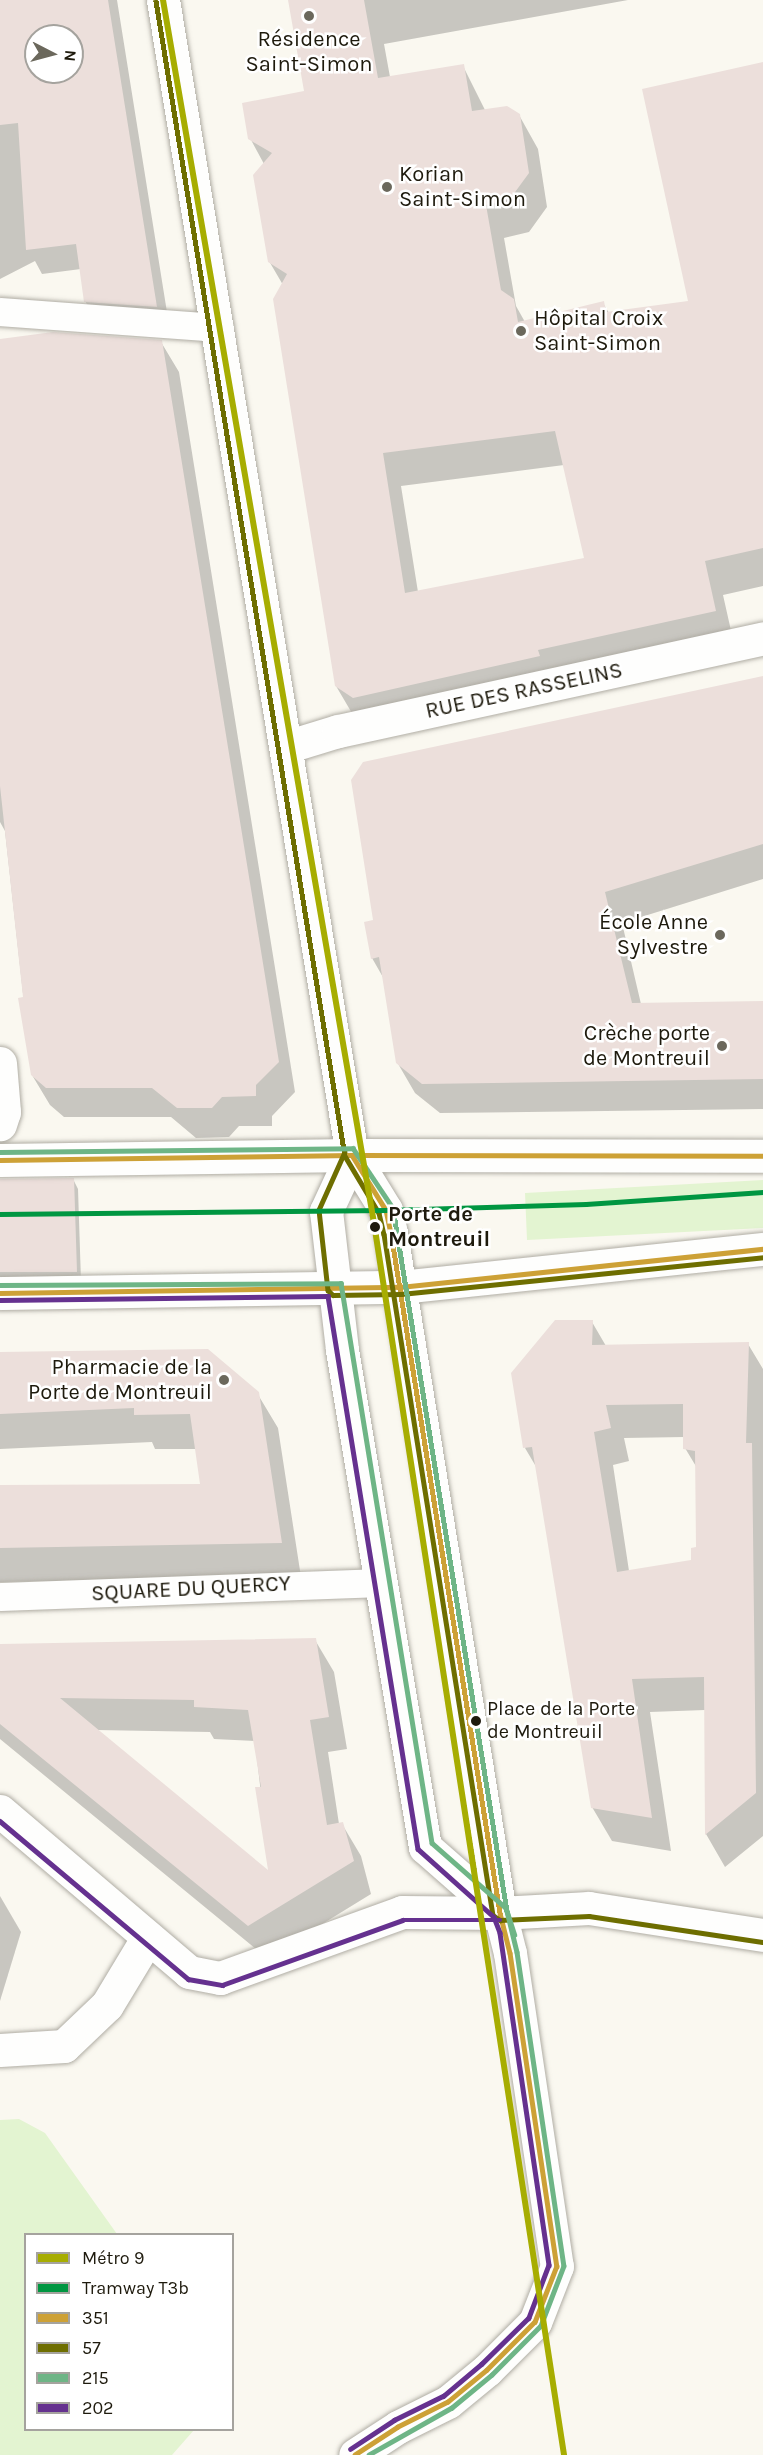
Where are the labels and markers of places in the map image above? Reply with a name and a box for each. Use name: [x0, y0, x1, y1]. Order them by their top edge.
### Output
marker: Résidence Saint-Simon: [302, 9, 316, 23]
place label: Résidence Saint-Simon: [246, 26, 372, 78]
place label: Korian Saint-Simon: [399, 161, 526, 212]
marker: Korian Saint-Simon: [380, 180, 394, 194]
place label: Hôpital Croix Saint-Simon: [534, 305, 663, 356]
marker: Hôpital Croix Saint-Simon: [512, 322, 530, 340]
place label: École Anne Sylvestre: [599, 909, 708, 960]
marker: École Anne Sylvestre: [713, 928, 727, 942]
place label: Crèche porte de Montreuil: [583, 1020, 710, 1072]
marker: Crèche porte de Montreuil: [715, 1039, 729, 1053]
place label: Porte de Montreuil: [388, 1201, 490, 1252]
marker: Porte de Montreuil: [366, 1218, 384, 1236]
place label: Pharmacie de la Porte de Montreuil: [28, 1354, 212, 1406]
marker: Pharmacie de la Porte de Montreuil: [217, 1373, 231, 1387]
place label: Place de la Porte de Montreuil: [487, 1697, 635, 1744]
marker: Place de la Porte de Montreuil: [470, 1715, 482, 1727]

